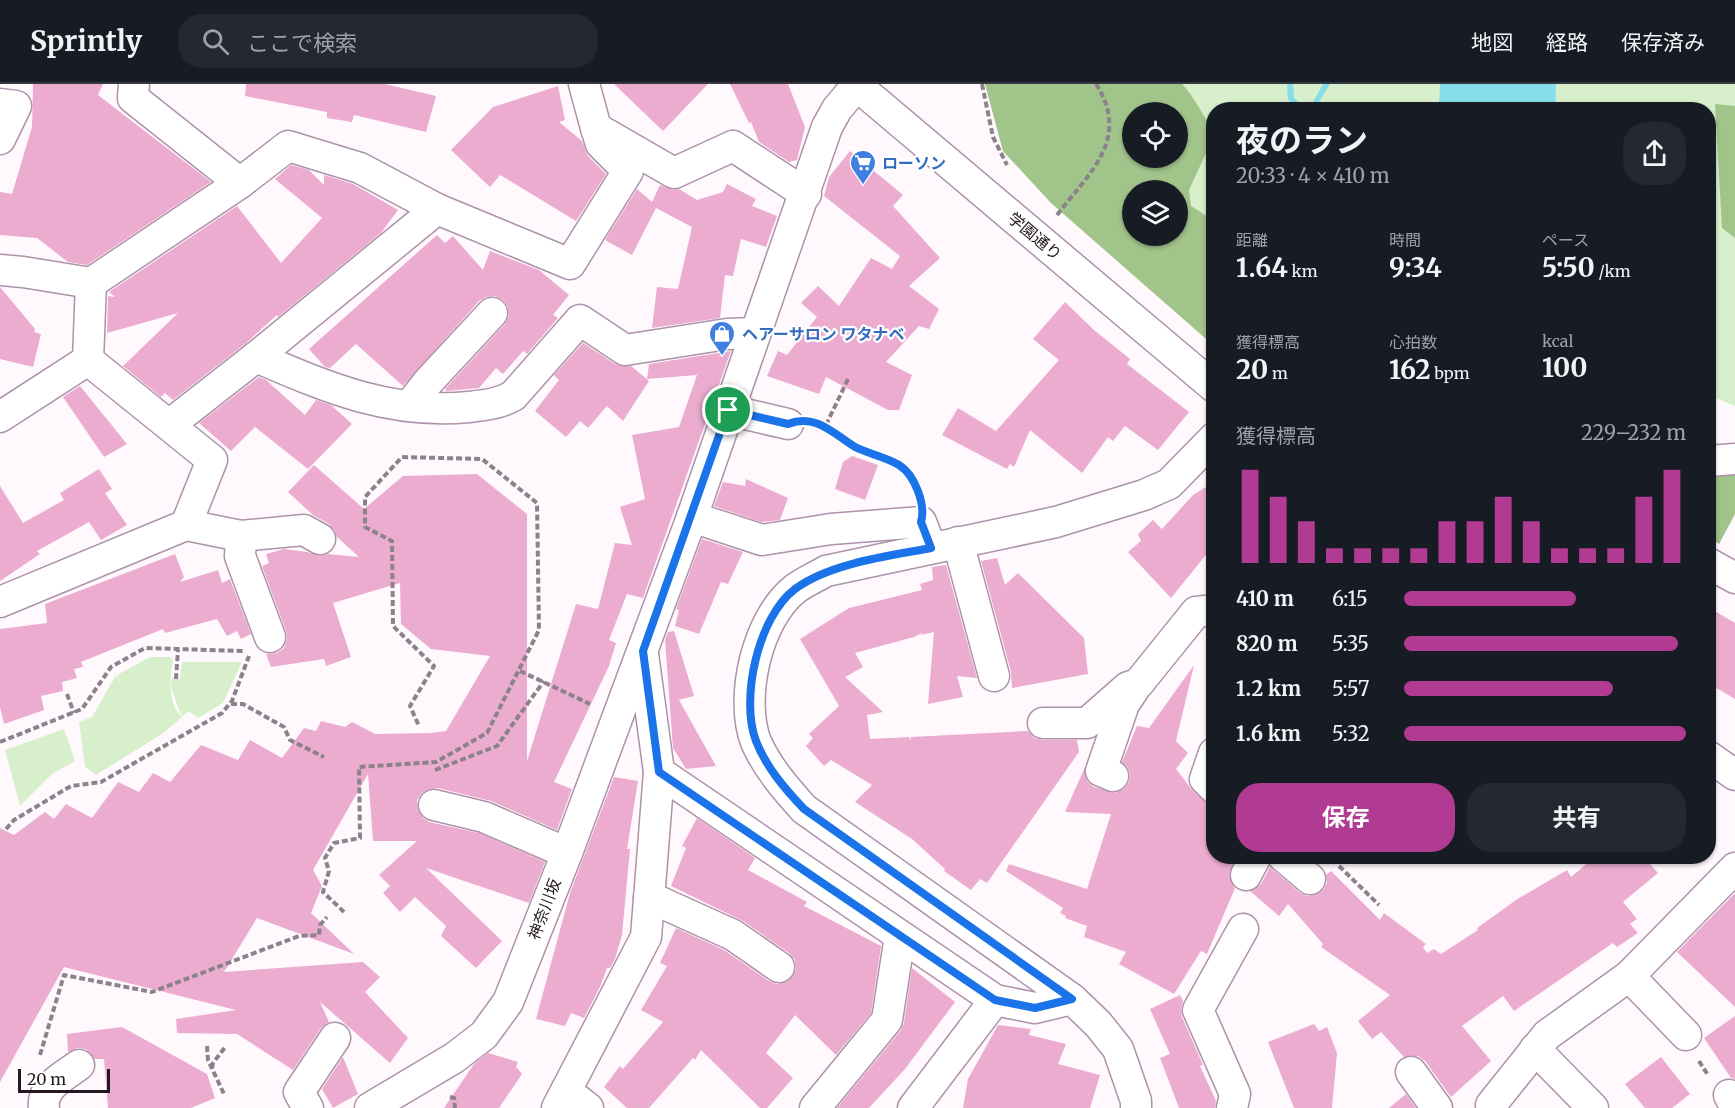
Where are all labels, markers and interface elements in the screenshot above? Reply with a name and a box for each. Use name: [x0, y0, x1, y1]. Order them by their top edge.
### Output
search box: [178, 14, 598, 68]
text: Sprintly: [30, 23, 142, 59]
icon: search: [199, 25, 232, 58]
text: ここで検索: [247, 29, 357, 57]
text: 地図: [1471, 29, 1513, 56]
text: 経路: [1546, 29, 1588, 56]
text: 保存済み: [1621, 29, 1705, 56]
map controls: [1122, 102, 1188, 246]
button: locate: [1122, 102, 1188, 168]
text: 夜のラン: [1236, 120, 1368, 161]
button: share: [1623, 122, 1686, 185]
supermarket icon: ローソン: [848, 148, 878, 186]
place label: ローソン: [882, 153, 946, 173]
text: 20:33 · 4 × 410 m: [1236, 163, 1390, 188]
button: layers: [1122, 180, 1188, 246]
street label: 学園通り: [1004, 208, 1066, 264]
text: 距離: [1236, 230, 1268, 250]
text: 時間: [1389, 230, 1421, 250]
text: ペース: [1542, 230, 1589, 250]
text: 1.64: [1236, 251, 1288, 284]
text: 9:34: [1389, 251, 1442, 284]
text: 5:50: [1542, 251, 1595, 284]
text: km: [1288, 261, 1318, 281]
text: /km: [1595, 261, 1631, 281]
shop icon: ヘアーサロン ワタナベ: [707, 319, 737, 357]
place label: ヘアーサロン ワタナベ: [742, 324, 905, 344]
text: kcal: [1542, 331, 1573, 351]
text: 獲得標高: [1236, 332, 1300, 352]
text: 心拍数: [1389, 332, 1437, 352]
text: 100: [1542, 351, 1588, 384]
text: 20: [1236, 353, 1268, 386]
text: 162: [1389, 353, 1430, 386]
text: m: [1268, 363, 1288, 383]
text: bpm: [1430, 363, 1470, 383]
pin: [702, 384, 753, 435]
icon: arrive: [711, 393, 744, 426]
text: 229–232 m: [1581, 420, 1686, 445]
text: 獲得標高: [1236, 423, 1316, 448]
text: 410 m: [1236, 586, 1294, 611]
text: 6:15: [1332, 586, 1368, 611]
text: 820 m: [1236, 631, 1298, 656]
text: 5:35: [1332, 631, 1369, 656]
text: 1.2 km: [1236, 676, 1301, 701]
text: 5:57: [1332, 676, 1369, 701]
text: 1.6 km: [1236, 721, 1301, 746]
text: 5:32: [1332, 721, 1370, 746]
button: 保存: [1236, 783, 1455, 852]
button: 共有: [1467, 783, 1686, 852]
street label: 神奈川坂: [523, 876, 565, 942]
scale bar: [18, 1066, 110, 1094]
text: 20 m: [27, 1069, 66, 1089]

